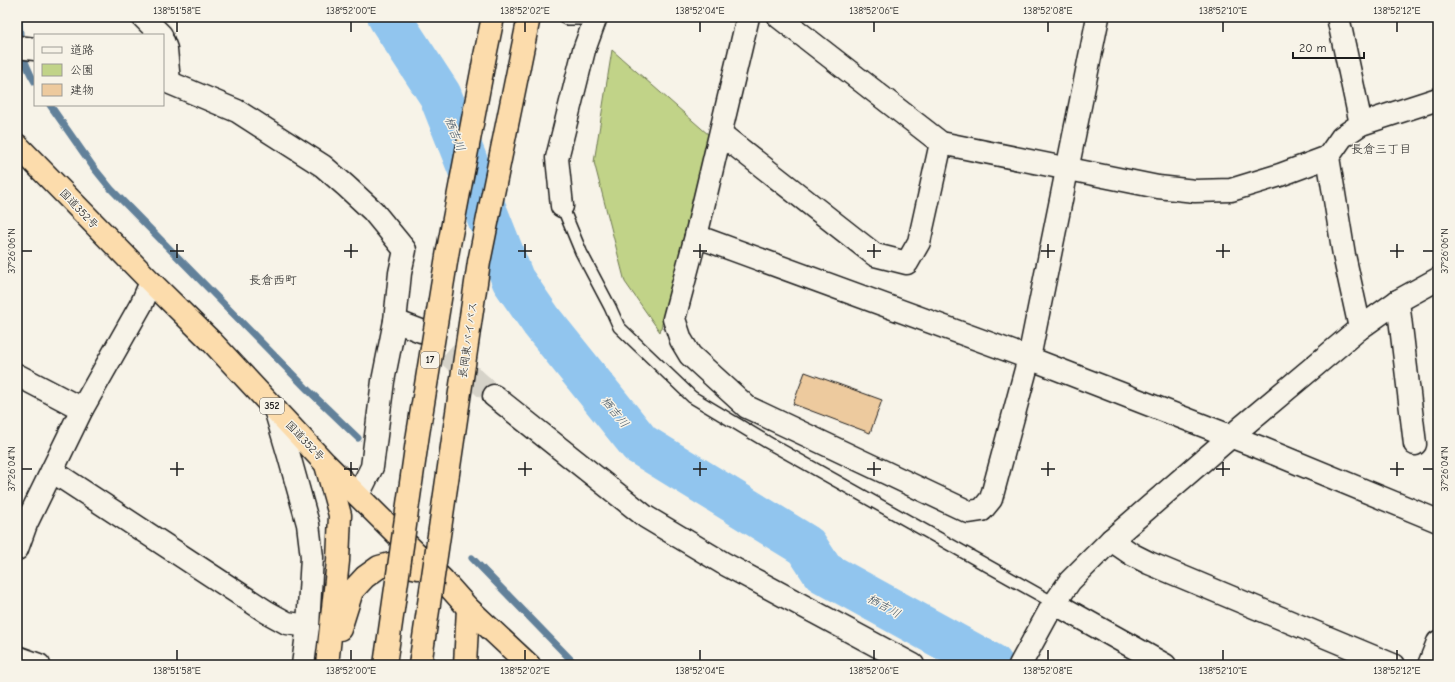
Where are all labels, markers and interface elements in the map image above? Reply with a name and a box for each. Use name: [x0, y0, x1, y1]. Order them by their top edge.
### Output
text: 138°51'58"E: [153, 5, 201, 17]
text: 138°52'00"E: [326, 5, 376, 17]
text: 138°52'02"E: [500, 5, 550, 17]
text: 138°52'04"E: [676, 5, 724, 17]
text: 138°52'06"E: [849, 5, 899, 17]
text: 138°52'08"E: [1023, 5, 1073, 17]
text: 138°52'10"E: [1199, 5, 1247, 17]
text: 138°52'12"E: [1373, 5, 1421, 17]
legend: [34, 34, 164, 106]
scale bar: [1293, 34, 1364, 60]
text: 20 m: [1299, 41, 1327, 55]
text: 道路: [70, 43, 94, 57]
text: 公園: [70, 63, 94, 77]
text: 建物: [70, 83, 94, 97]
water label: 栖吉川: [442, 115, 468, 153]
district label: 長倉三丁目: [1351, 142, 1411, 156]
street label: 国道352号: [57, 186, 101, 232]
text: 37°26'06"N: [6, 228, 18, 274]
text: 37°26'06"N: [1439, 228, 1451, 274]
district label: 長倉西町: [249, 273, 297, 287]
street label: 長岡東バイパス: [456, 301, 480, 379]
road number: 17: [421, 352, 439, 368]
water label: 栖吉川: [598, 394, 632, 430]
road number: 352: [260, 398, 284, 414]
street label: 国道352号: [283, 418, 327, 464]
text: 37°26'04"N: [6, 446, 18, 492]
text: 37°26'04"N: [1439, 446, 1451, 492]
water label: 栖吉川: [865, 591, 903, 621]
text: 138°51'58"E: [153, 665, 201, 677]
text: 138°52'00"E: [326, 665, 376, 677]
text: 138°52'02"E: [500, 665, 550, 677]
text: 138°52'04"E: [676, 665, 724, 677]
text: 138°52'06"E: [849, 665, 899, 677]
text: 138°52'08"E: [1023, 665, 1073, 677]
text: 138°52'10"E: [1199, 665, 1247, 677]
text: 138°52'12"E: [1373, 665, 1421, 677]

